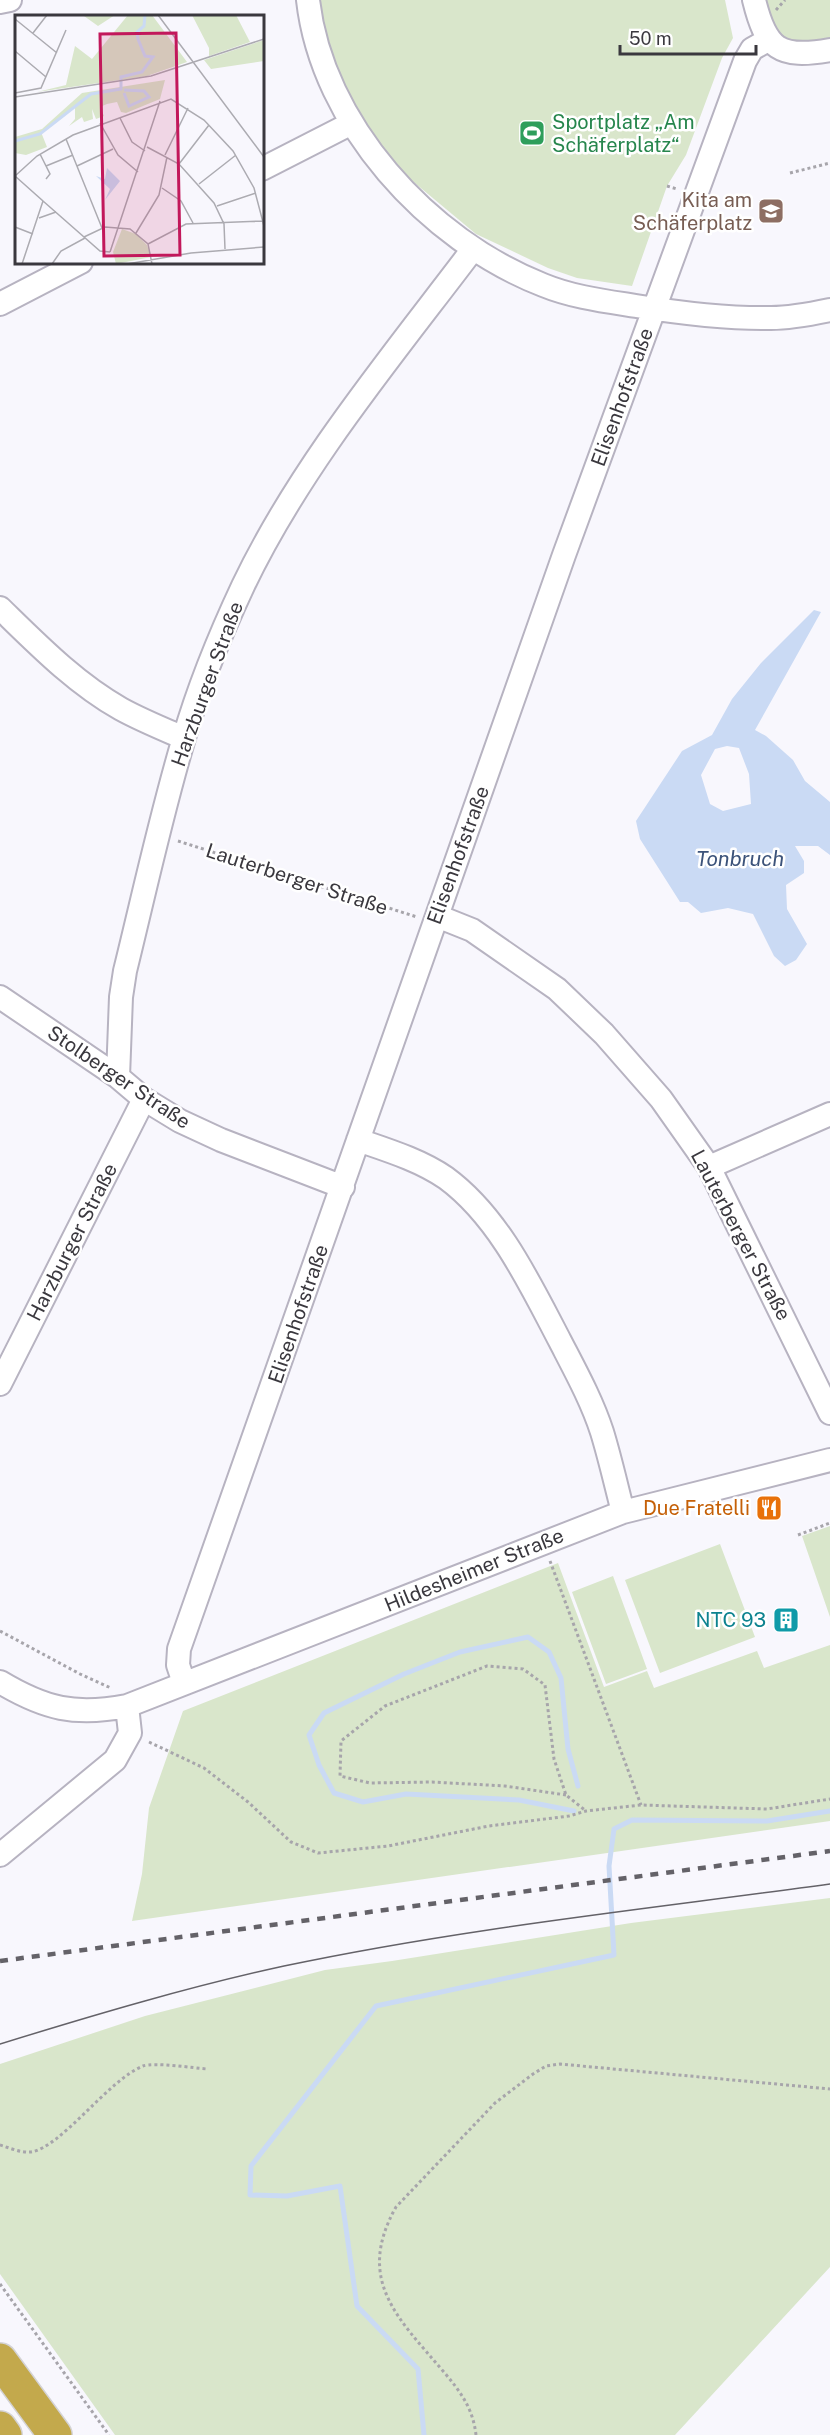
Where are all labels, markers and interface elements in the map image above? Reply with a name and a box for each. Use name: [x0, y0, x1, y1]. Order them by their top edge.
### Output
inset map: [15, 15, 264, 264]
scale bar: [620, 18, 756, 56]
text: 50 m: [629, 28, 672, 49]
place label: Sportplatz „Am Schäferplatz“: [552, 110, 695, 157]
sports icon: Sportplatz „Am Schäferplatz“: [517, 118, 547, 148]
place label: Kita am Schäferplatz: [633, 188, 752, 235]
school or university icon: Kita am Schäferplatz: [756, 196, 786, 226]
street label: Elisenhofstraße: [586, 324, 658, 470]
street label: Harzburger Straße: [166, 598, 248, 770]
street label: Elisenhofstraße: [422, 782, 494, 928]
street label: Lauterberger Straße: [203, 838, 391, 920]
water label: Tonbruch: [696, 846, 784, 871]
street label: Stolberger Straße: [43, 1020, 195, 1134]
street label: Lauterberger Straße: [686, 1146, 796, 1324]
street label: Harzburger Straße: [22, 1159, 122, 1325]
street label: Elisenhofstraße: [263, 1241, 333, 1387]
restaurant icon: Due Fratelli: [754, 1493, 784, 1523]
place label: Due Fratelli: [643, 1496, 750, 1520]
street label: Hildesheimer Straße: [381, 1523, 567, 1617]
building icon: NTC 93: [771, 1605, 801, 1635]
place label: NTC 93: [696, 1608, 766, 1632]

